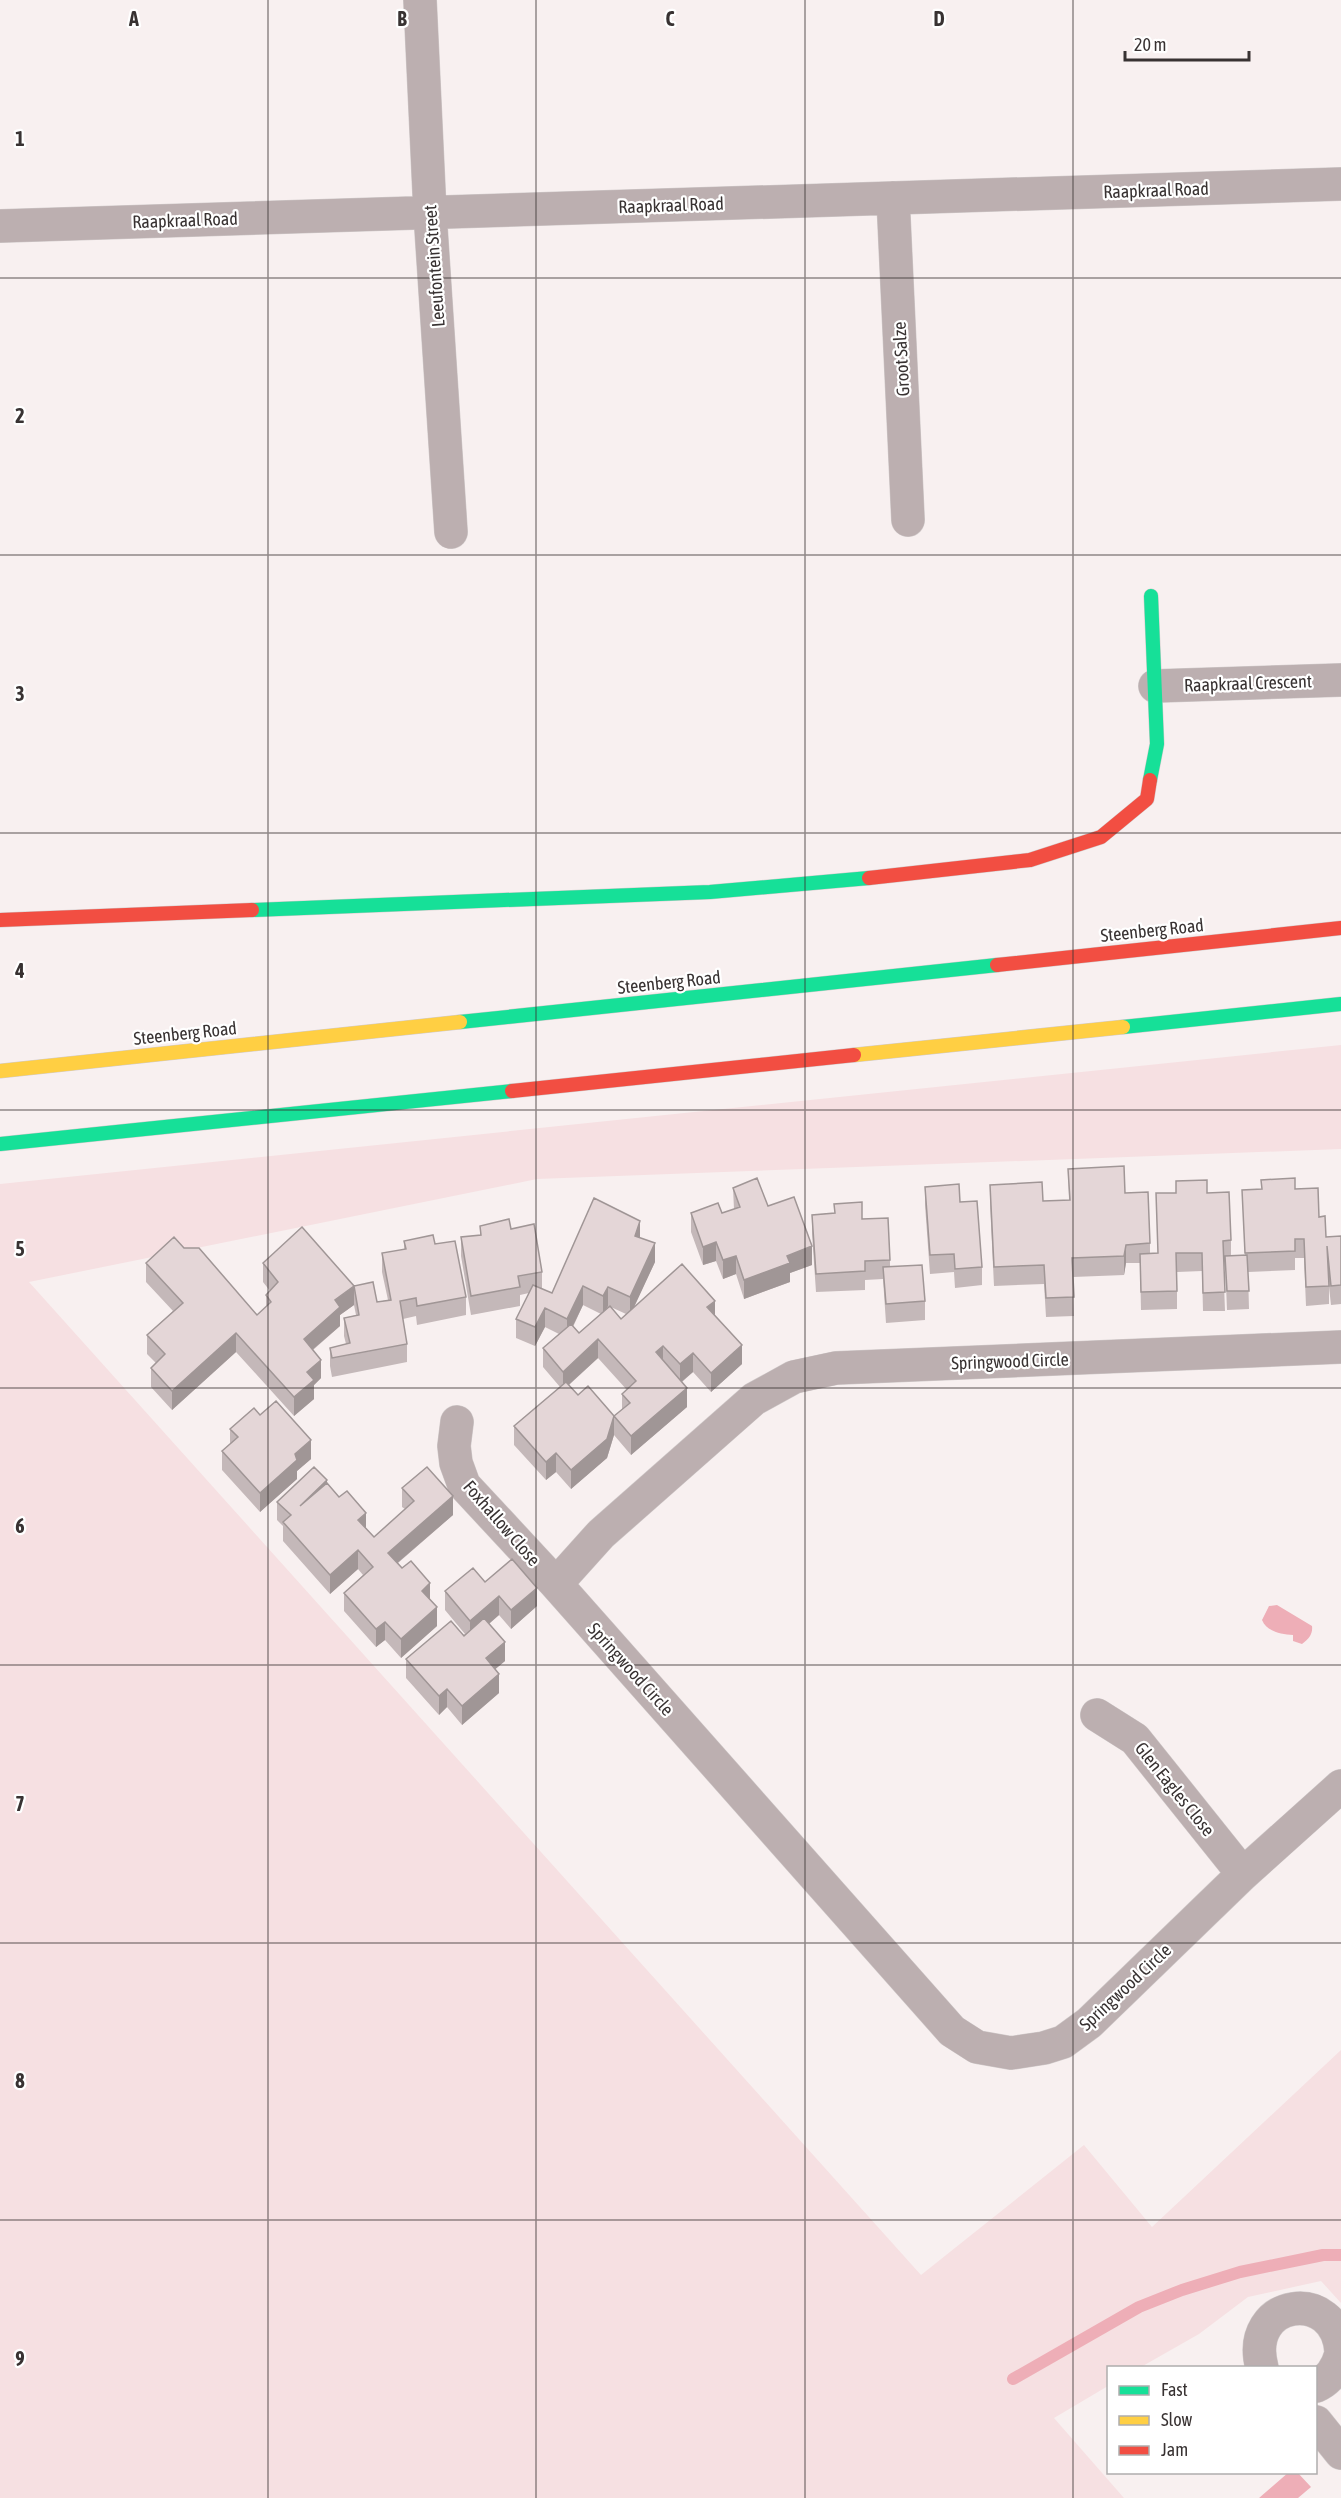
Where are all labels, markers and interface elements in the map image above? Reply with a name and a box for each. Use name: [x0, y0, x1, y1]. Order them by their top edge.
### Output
text: A: [128, 7, 139, 30]
text: B: [397, 7, 407, 30]
text: C: [666, 7, 675, 30]
text: D: [933, 7, 945, 30]
scale bar: [1125, 24, 1250, 62]
text: 20 m: [1134, 34, 1166, 55]
text: 1: [15, 127, 25, 150]
street label: Raapkraal Road: [1103, 178, 1209, 202]
street label: Raapkraal Road: [618, 193, 724, 217]
street label: Leeufontein Street: [419, 204, 449, 328]
street label: Raapkraal Road: [132, 208, 238, 232]
street label: Groot Salze: [889, 321, 913, 397]
text: 2: [15, 404, 25, 427]
street label: Raapkraal Crescent: [1184, 670, 1312, 696]
text: 3: [15, 682, 25, 705]
street label: Steenberg Road: [1099, 914, 1205, 946]
text: 4: [14, 959, 25, 982]
street label: Steenberg Road: [616, 966, 722, 998]
street label: Steenberg Road: [132, 1017, 238, 1049]
text: 5: [15, 1237, 25, 1260]
street label: Springwood Circle: [951, 1348, 1069, 1374]
street label: Foxhallow Close: [459, 1476, 545, 1570]
text: 6: [15, 1514, 25, 1537]
street label: Springwood Circle: [584, 1618, 678, 1720]
street label: Glen Eagles Close: [1131, 1738, 1219, 1840]
text: 7: [15, 1792, 25, 1815]
street label: Springwood Circle: [1075, 1939, 1175, 2035]
text: 8: [15, 2069, 25, 2092]
text: 9: [15, 2347, 25, 2370]
legend: [1107, 2366, 1317, 2474]
text: Fast: [1161, 2379, 1188, 2400]
text: Slow: [1161, 2409, 1192, 2430]
text: Jam: [1161, 2439, 1188, 2460]

